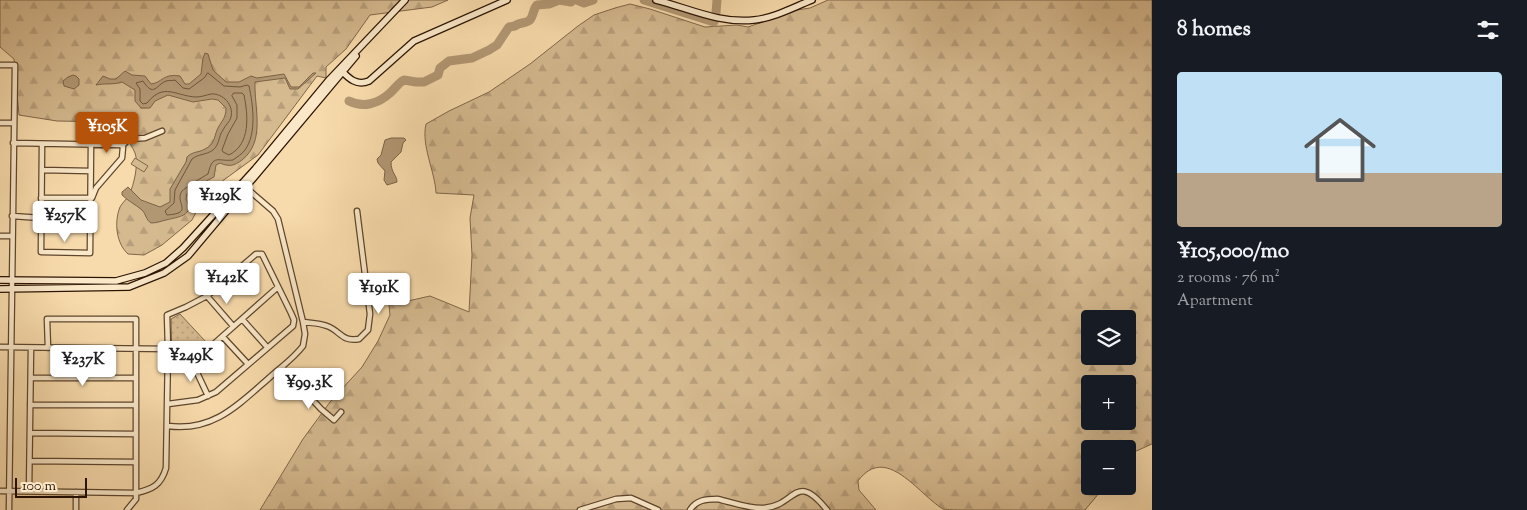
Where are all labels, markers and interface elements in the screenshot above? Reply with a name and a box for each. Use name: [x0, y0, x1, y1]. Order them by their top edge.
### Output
text: 8 homes: [1177, 15, 1251, 45]
icon: filters: [1474, 16, 1502, 44]
icon: home: [1295, 105, 1385, 195]
pin: ¥105K: [72, 112, 142, 154]
text: ¥105K: [86, 116, 128, 139]
pin: ¥129K: [185, 180, 255, 223]
text: ¥129K: [199, 185, 241, 208]
pin: ¥257K: [30, 200, 100, 243]
text: ¥257K: [44, 205, 86, 228]
text: ¥105,000/mo: [1177, 237, 1289, 267]
pin: ¥142K: [192, 262, 262, 305]
text: ¥142K: [206, 267, 248, 290]
text: 2 rooms · 76 m²: [1177, 267, 1280, 290]
pin: ¥191K: [344, 272, 414, 315]
text: ¥191K: [359, 277, 399, 300]
text: Apartment: [1177, 290, 1253, 313]
map controls: [1081, 310, 1136, 495]
button: layers: [1081, 310, 1136, 365]
pin: ¥249K: [156, 340, 226, 383]
pin: ¥237K: [48, 344, 118, 387]
text: ¥249K: [169, 345, 213, 368]
text: ¥237K: [61, 349, 105, 372]
pin: ¥99.3K: [268, 368, 350, 410]
text: ¥99.3K: [285, 372, 333, 395]
button: +: [1081, 375, 1136, 430]
button: −: [1081, 440, 1136, 495]
scale bar: [15, 475, 88, 498]
text: 100 m: [22, 477, 56, 497]

